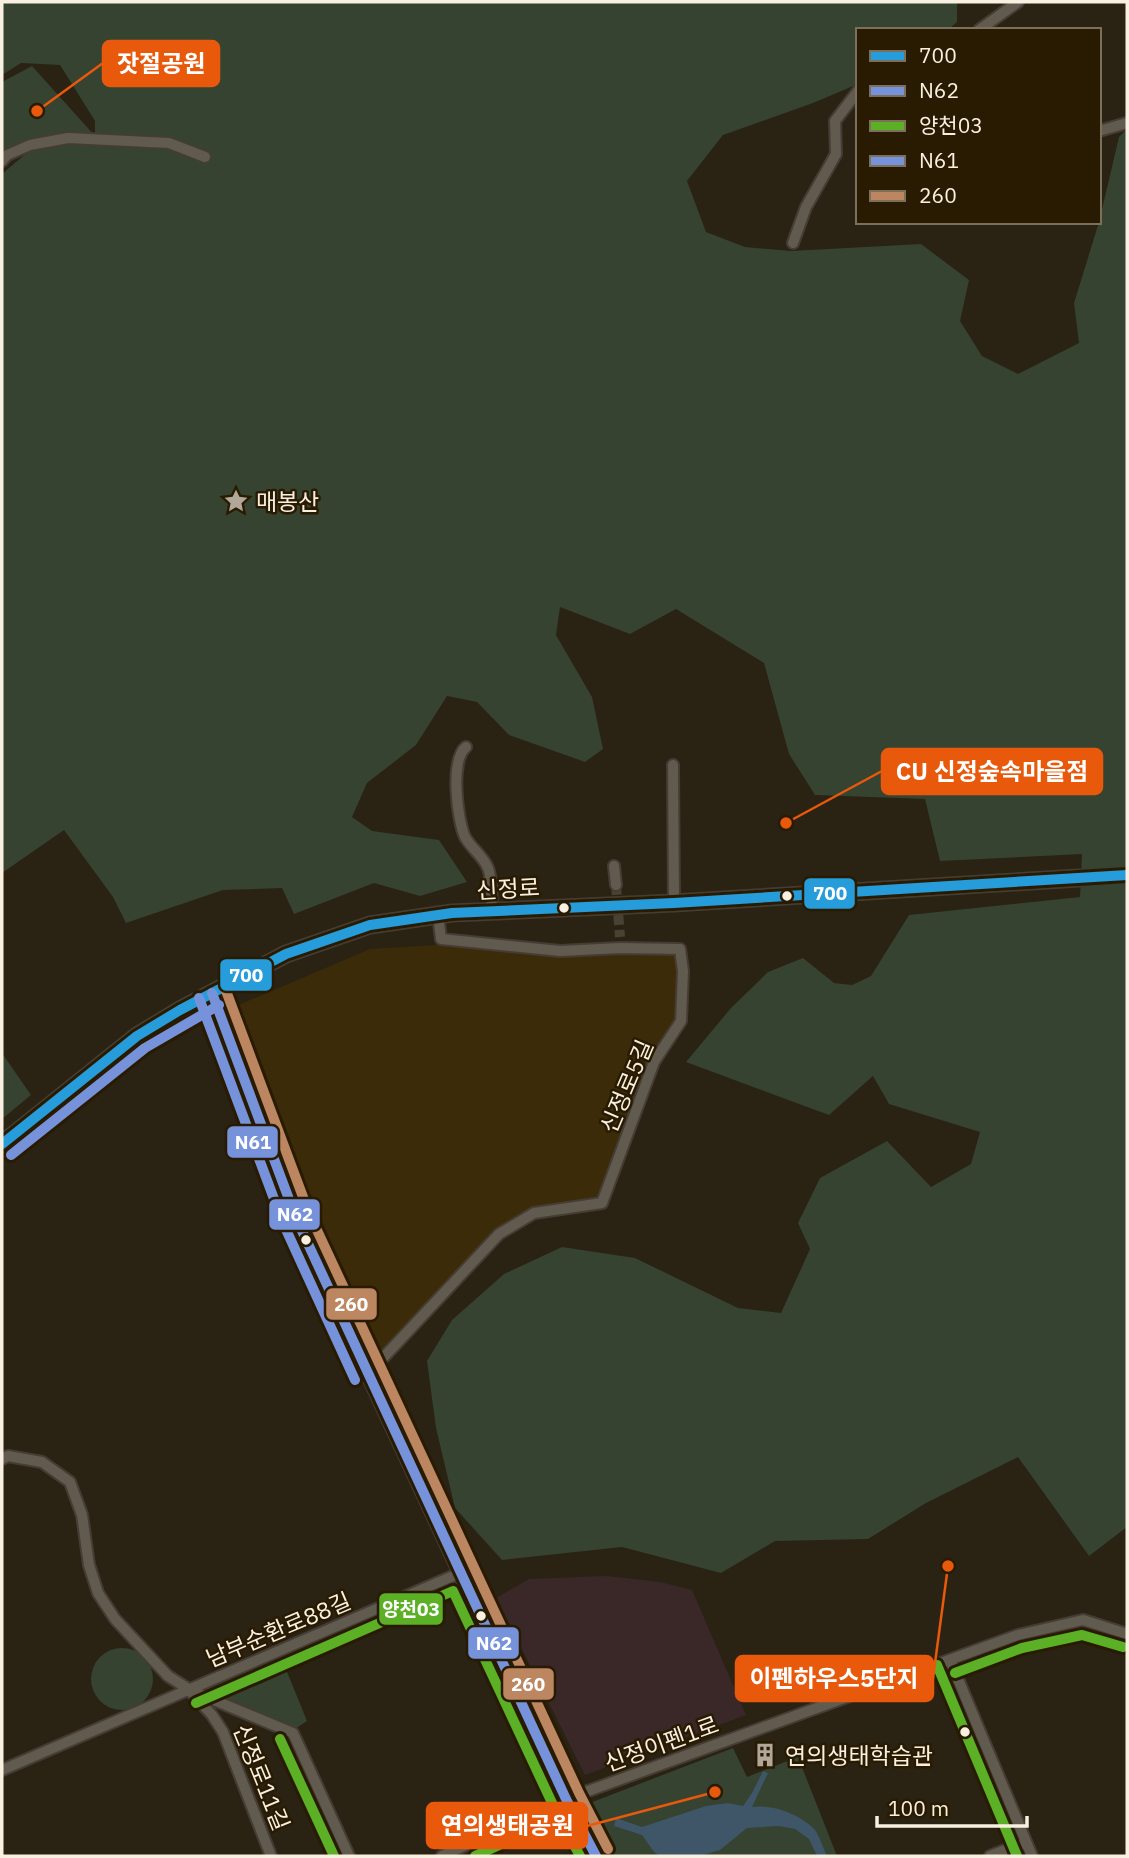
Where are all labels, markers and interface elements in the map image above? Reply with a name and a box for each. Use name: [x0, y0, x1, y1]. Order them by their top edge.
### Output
legend: [856, 28, 1101, 224]
callout: 잣절공원: [103, 41, 219, 86]
text: 700: [919, 41, 957, 69]
text: 잣절공원: [117, 47, 205, 79]
text: N62: [919, 76, 959, 104]
text: 양천03: [919, 111, 983, 139]
text: N61: [919, 146, 959, 174]
text: 260: [919, 181, 957, 209]
place label: 매봉산: [256, 486, 319, 516]
place icon: 매봉산: [222, 487, 250, 515]
callout: CU 신정숲속마을점: [882, 749, 1102, 794]
text: CU 신정숲속마을점: [896, 755, 1088, 787]
street label: 신정로: [476, 871, 540, 905]
line badge: 700: [803, 877, 856, 910]
text: 700: [813, 881, 847, 905]
unlabelled marker: [780, 889, 794, 903]
unlabelled marker: [557, 901, 571, 915]
line badge: 700: [219, 958, 273, 992]
text: 700: [229, 963, 263, 987]
street label: 신정로5길: [593, 1035, 659, 1137]
line badge: N61: [226, 1125, 279, 1159]
text: N61: [235, 1130, 272, 1154]
line badge: N62: [268, 1198, 321, 1231]
text: N62: [277, 1202, 313, 1226]
unlabelled marker: [299, 1233, 313, 1247]
line badge: 260: [325, 1287, 378, 1321]
text: 260: [334, 1292, 368, 1316]
street label: 남부순환로88길: [201, 1585, 355, 1673]
line badge: 양천03: [378, 1592, 444, 1626]
text: 양천03: [382, 1597, 440, 1621]
unlabelled marker: [474, 1609, 488, 1623]
line badge: N62: [467, 1626, 520, 1660]
text: N62: [476, 1631, 512, 1655]
callout: 이펜하우스5단지: [736, 1656, 933, 1701]
text: 이펜하우스5단지: [750, 1662, 918, 1694]
line badge: 260: [502, 1667, 555, 1701]
text: 260: [511, 1672, 545, 1696]
street label: 신정이펜1로: [600, 1708, 722, 1778]
street label: 신정로11길: [227, 1719, 297, 1835]
unlabelled marker: [958, 1725, 972, 1739]
place label: 연의생태학습관: [785, 1740, 933, 1770]
building icon: 연의생태학습관: [751, 1741, 779, 1769]
scale bar: [877, 1784, 1028, 1828]
text: 100 m: [888, 1794, 949, 1822]
callout: 연의생태공원: [427, 1803, 587, 1848]
text: 연의생태공원: [441, 1809, 573, 1841]

